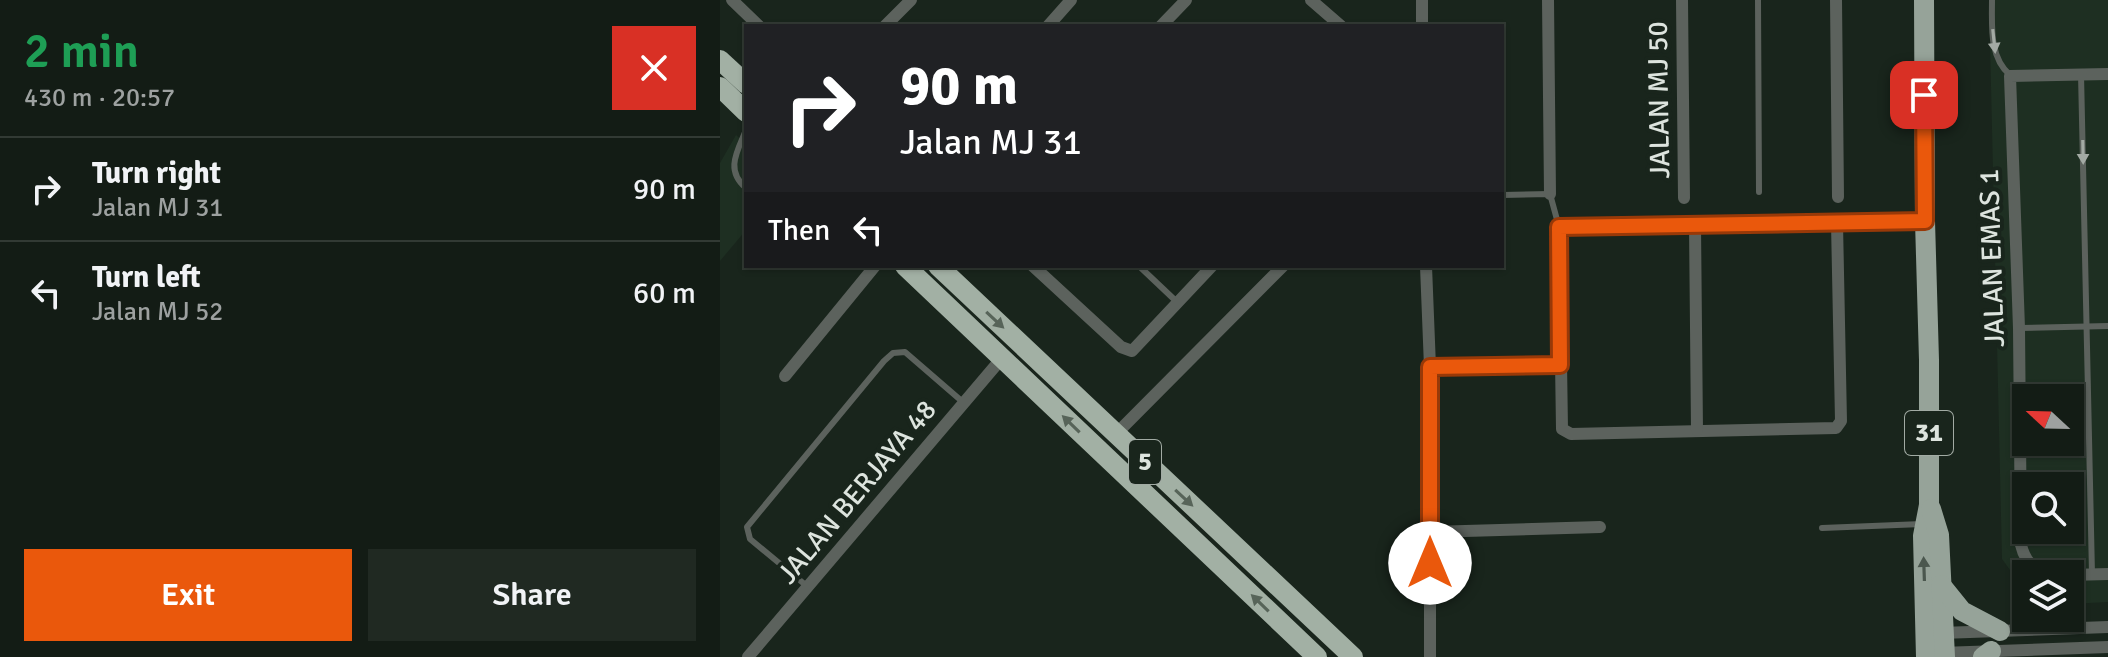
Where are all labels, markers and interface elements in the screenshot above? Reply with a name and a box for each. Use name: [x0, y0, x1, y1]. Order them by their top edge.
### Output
street label: JALAN MJ 50: [1641, 21, 1677, 179]
text: 2 min: [24, 22, 139, 81]
button: close: [612, 26, 696, 110]
one-way arrow: [1988, 29, 2001, 54]
text: 90 m: [900, 51, 1018, 120]
icon: right: [768, 56, 872, 160]
pin: [1890, 61, 1958, 129]
icon: arrive: [1902, 73, 1946, 117]
text: 430 m · 20:57: [24, 82, 175, 114]
text: Jalan MJ 31: [900, 120, 1082, 165]
one-way arrow: [2077, 140, 2089, 165]
text: Turn right: [92, 155, 221, 192]
icon: right: [24, 167, 68, 211]
street label: JALAN EMAS 1: [1972, 168, 2012, 348]
text: 90 m: [633, 171, 696, 208]
text: Jalan MJ 31: [92, 192, 223, 224]
icon: left: [846, 208, 890, 252]
text: Then: [768, 212, 830, 249]
text: Turn left: [92, 259, 201, 296]
icon: left: [24, 271, 68, 315]
text: 60 m: [633, 275, 696, 312]
text: Jalan MJ 52: [92, 296, 223, 328]
one-way arrow: [985, 310, 1004, 328]
north arrow: [2012, 384, 2084, 456]
map controls: [2012, 384, 2084, 632]
street label: JALAN BERJAYA 48: [770, 393, 944, 591]
road number: 31: [1905, 411, 1953, 455]
one-way arrow: [1062, 416, 1081, 434]
road number: 5: [1129, 440, 1161, 484]
button: search: [2012, 472, 2084, 544]
one-way arrow: [1174, 488, 1193, 506]
position arrow: [1388, 521, 1472, 605]
button: Exit: [24, 549, 352, 641]
button: Share: [368, 549, 696, 641]
one-way arrow: [1917, 556, 1930, 581]
button: layers: [2012, 560, 2084, 632]
one-way arrow: [1251, 595, 1270, 613]

